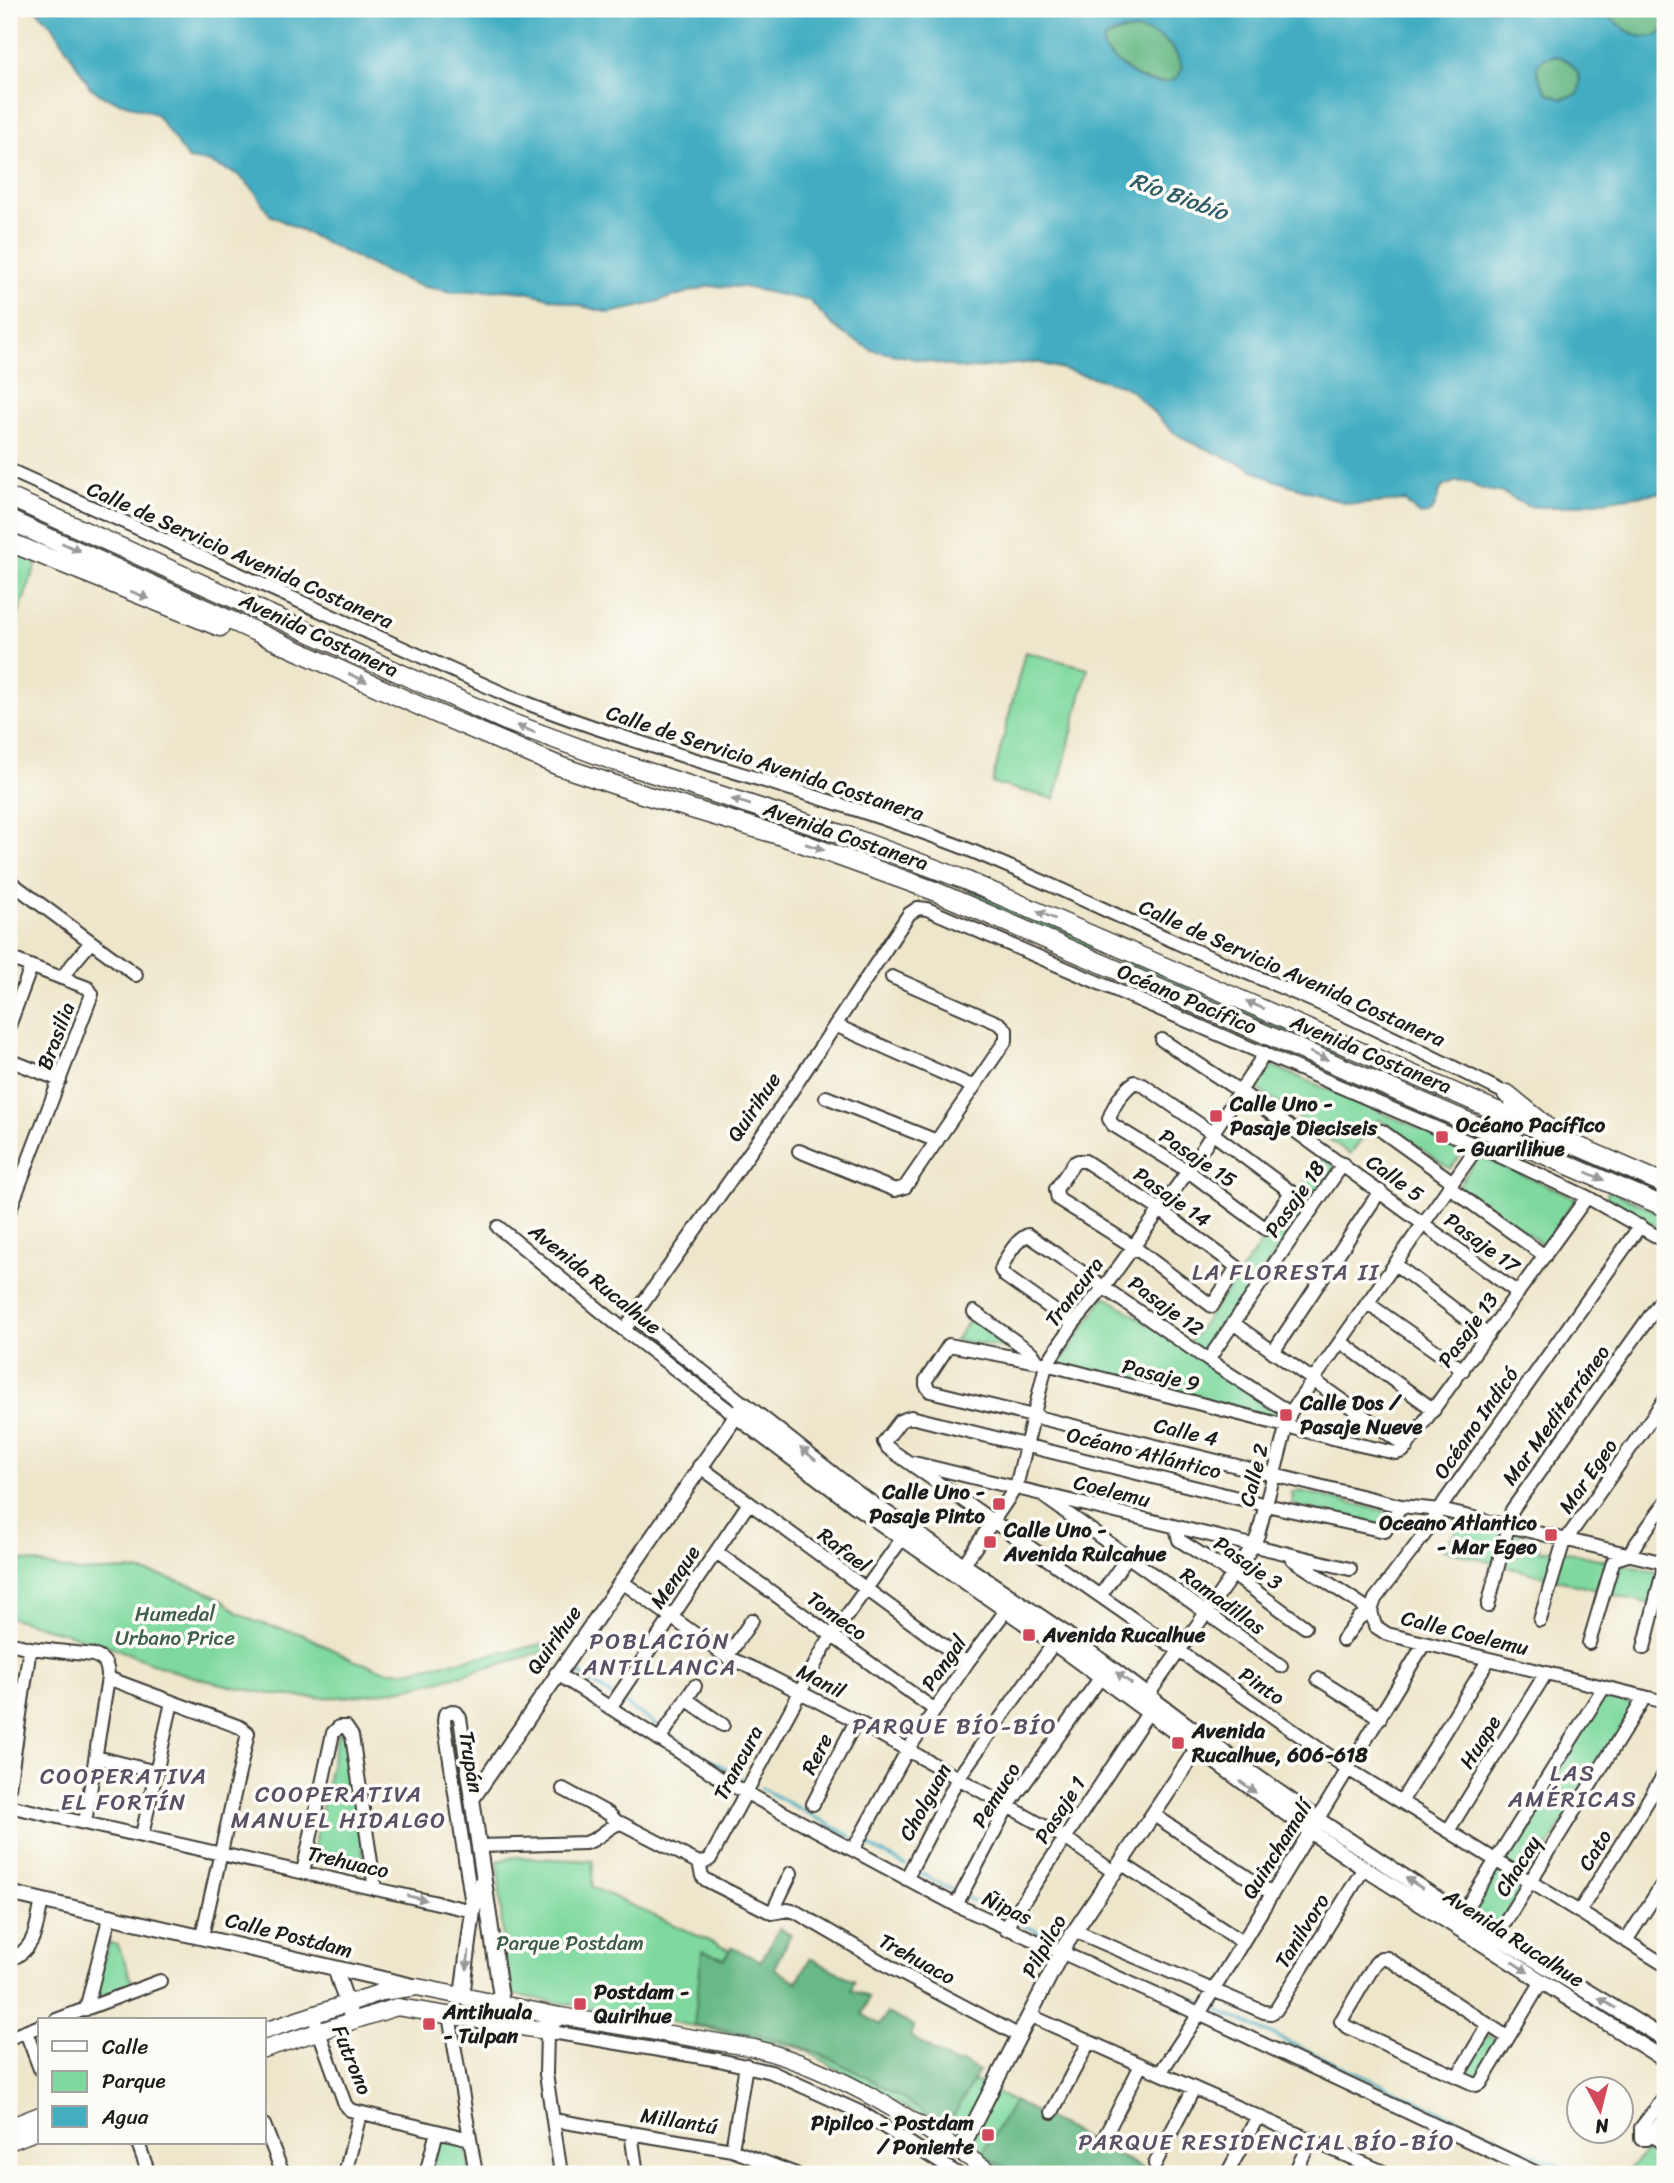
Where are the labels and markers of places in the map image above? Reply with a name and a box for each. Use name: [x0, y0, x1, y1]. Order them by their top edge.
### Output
place label: Calle Uno - Pasaje Dieciseis: [1229, 1085, 1378, 1147]
place label: Océano Pacífico - Guarilihue: [1456, 1106, 1605, 1168]
marker: Calle Uno - Pasaje Dieciseis: [1208, 1108, 1224, 1124]
marker: Océano Pacífico - Guarilihue: [1434, 1129, 1450, 1145]
place label: Calle Dos / Pasaje Nueve: [1299, 1384, 1423, 1446]
marker: Calle Dos / Pasaje Nueve: [1278, 1407, 1294, 1423]
place label: Calle Uno - Pasaje Pinto: [869, 1473, 985, 1535]
marker: Calle Uno - Pasaje Pinto: [991, 1496, 1007, 1512]
place label: Oceano Atlantico - Mar Egeo: [1379, 1504, 1538, 1566]
place label: Calle Uno - Avenida Rulcahue: [1003, 1511, 1167, 1573]
marker: Oceano Atlantico - Mar Egeo: [1543, 1527, 1559, 1543]
marker: Calle Uno - Avenida Rulcahue: [982, 1534, 998, 1550]
place label: Avenida Rucalhue: [1042, 1616, 1206, 1654]
marker: Avenida Rucalhue: [1021, 1627, 1037, 1643]
place label: Avenida Rucalhue, 606-618: [1191, 1712, 1368, 1774]
marker: Avenida Rucalhue, 606-618: [1170, 1735, 1186, 1751]
place label: Postdam - Quirihue: [594, 1973, 689, 2035]
place label: Antihuala - Tulpan: [442, 1993, 533, 2055]
marker: Postdam - Quirihue: [572, 1996, 588, 2012]
marker: Antihuala - Tulpan: [421, 2016, 437, 2032]
place label: Pipilco - Postdam / Poniente: [811, 2104, 975, 2166]
marker: Pipilco - Postdam / Poniente: [980, 2127, 996, 2143]

